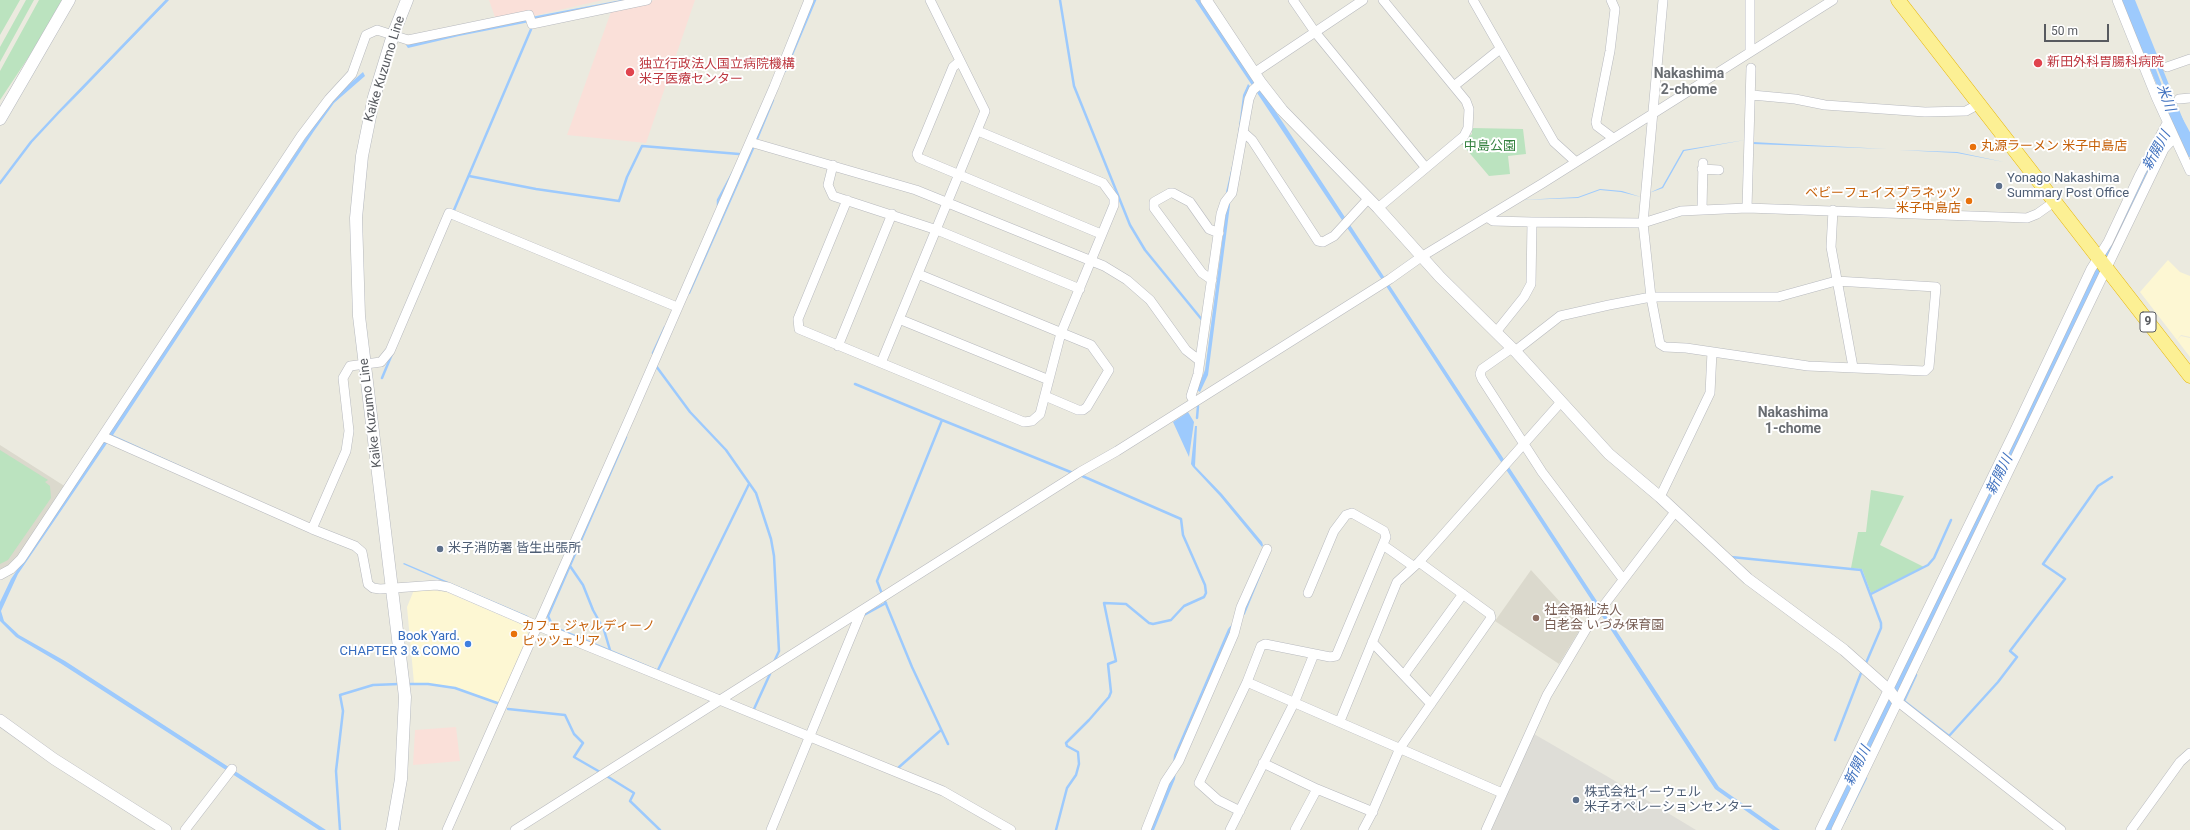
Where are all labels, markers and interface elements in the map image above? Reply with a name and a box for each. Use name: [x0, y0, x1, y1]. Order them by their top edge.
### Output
street label: Kaike Kuzumo Line: [361, 14, 409, 124]
scale bar: [2046, 16, 2111, 42]
text: 50 m: [2051, 24, 2078, 38]
place label: 新田外科胃腸科病院: [2047, 55, 2164, 71]
place label: 独立行政法人国立病院機構 米子医療センター: [639, 57, 795, 88]
marker: 新田外科胃腸科病院: [2032, 57, 2044, 69]
marker: 独立行政法人国立病院機構 米子医療センター: [624, 66, 636, 78]
district label: Nakashima 2-chome: [1654, 66, 1724, 98]
water label: 米川: [2152, 82, 2178, 114]
water label: 新開川: [2139, 129, 2175, 173]
park label: 中島公園: [1464, 139, 1516, 155]
place label: 丸源ラーメン 米子中島店: [1981, 139, 2127, 155]
marker: 丸源ラーメン 米子中島店: [1968, 142, 1978, 152]
place label: Yonago Nakashima Summary Post Office: [2007, 171, 2129, 202]
marker: Yonago Nakashima Summary Post Office: [1994, 181, 2004, 191]
place label: ベビーフェイスプラネッツ 米子中島店: [1805, 186, 1961, 217]
marker: ベビーフェイスプラネッツ 米子中島店: [1964, 196, 1974, 206]
road number: 9: [2140, 312, 2156, 332]
street label: Kaike Kuzumo Line: [357, 357, 385, 469]
district label: Nakashima 1-chome: [1758, 405, 1828, 438]
water label: 新開川: [1983, 452, 2017, 498]
place label: 米子消防署 皆生出張所: [448, 541, 581, 557]
marker: 米子消防署 皆生出張所: [435, 544, 445, 554]
place label: 社会福祉法人 白老会 いづみ保育園: [1544, 603, 1664, 634]
marker: 社会福祉法人 白老会 いづみ保育園: [1531, 613, 1541, 623]
place label: カフェ ジャルディーノ ピッツェリア: [522, 619, 655, 650]
place label: Book Yard. CHAPTER 3 & COMO: [340, 629, 460, 660]
marker: カフェ ジャルディーノ ピッツェリア: [509, 629, 519, 639]
marker: Book Yard. CHAPTER 3 & COMO: [463, 639, 473, 649]
water label: 新開川: [1841, 743, 1875, 789]
place label: 株式会社イーウェル 米子オペレーションセンター: [1584, 785, 1753, 816]
marker: 株式会社イーウェル 米子オペレーションセンター: [1571, 795, 1581, 805]

